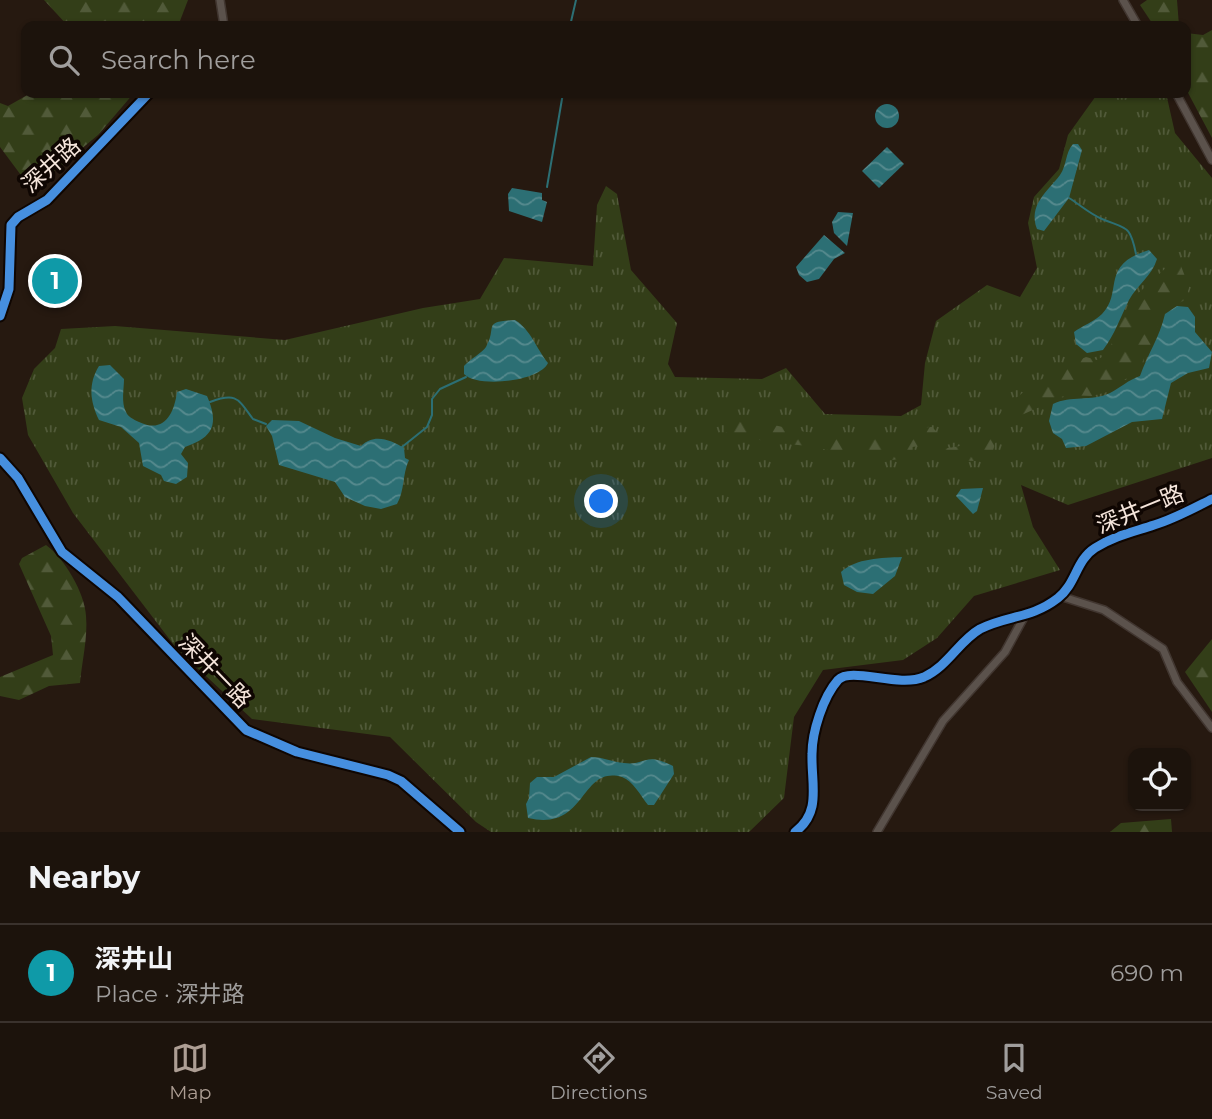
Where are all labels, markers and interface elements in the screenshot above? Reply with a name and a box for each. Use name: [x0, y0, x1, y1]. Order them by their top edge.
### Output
search box: [21, 21, 1191, 98]
icon: search: [45, 41, 83, 79]
text: Search here: [101, 44, 256, 76]
street label: 深井路: [16, 132, 86, 198]
pin: 1: [32, 255, 78, 307]
street label: 深井一路: [1092, 479, 1188, 539]
your location: [584, 484, 618, 518]
street label: 深井一路: [173, 628, 257, 714]
map controls: [1128, 748, 1191, 811]
button: locate: [1128, 748, 1191, 811]
text: Nearby: [28, 859, 140, 896]
text: 深井山: [95, 943, 173, 975]
text: 1: [46, 959, 56, 987]
text: 690 m: [1110, 959, 1184, 987]
text: Place · 深井路: [95, 980, 245, 1008]
tab: Map: [169, 1039, 211, 1104]
tab: Directions: [550, 1039, 647, 1104]
tab: Saved: [986, 1039, 1043, 1104]

